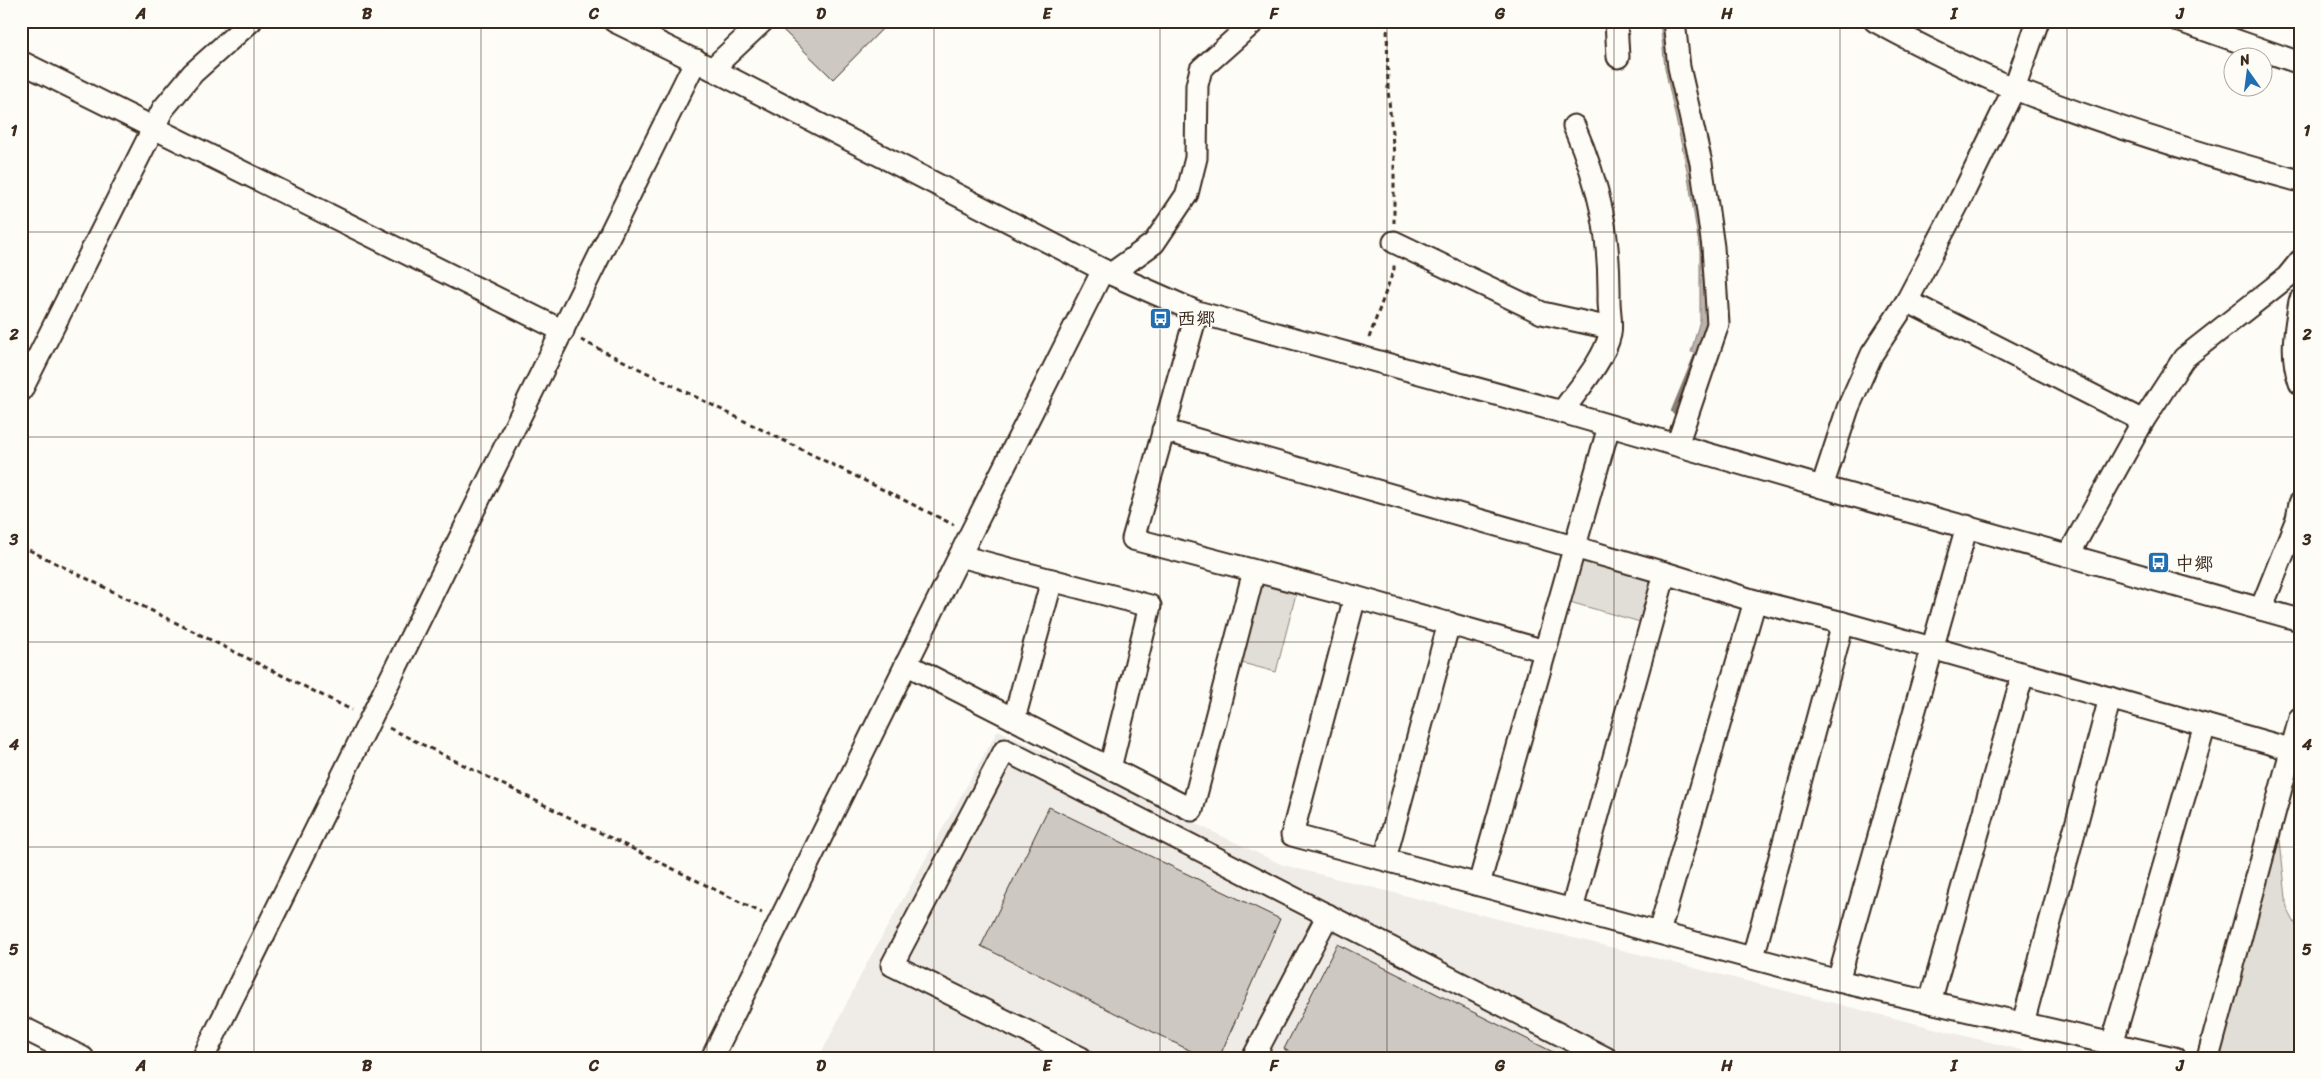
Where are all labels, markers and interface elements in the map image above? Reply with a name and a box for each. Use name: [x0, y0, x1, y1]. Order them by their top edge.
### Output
text: A: [135, 0, 146, 28]
text: B: [362, 0, 373, 28]
text: C: [588, 0, 600, 28]
text: D: [816, 0, 826, 28]
text: E: [1043, 0, 1053, 28]
text: F: [1269, 0, 1280, 28]
text: G: [1494, 0, 1506, 28]
text: H: [1720, 0, 1733, 28]
text: I: [1950, 0, 1959, 28]
text: J: [2175, 0, 2185, 28]
text: N: [2236, 46, 2253, 73]
north arrow: [2224, 48, 2274, 98]
text: 1: [11, 116, 18, 145]
text: 1: [2304, 116, 2311, 145]
place label: 西郷: [1177, 302, 1215, 335]
bus stop icon: 西郷: [1149, 306, 1173, 330]
text: 2: [8, 320, 19, 349]
text: 2: [2301, 320, 2312, 349]
text: 3: [9, 525, 19, 554]
text: 3: [2302, 525, 2312, 554]
place label: 中郷: [2175, 547, 2213, 580]
bus stop icon: 中郷: [2147, 551, 2171, 575]
text: 4: [8, 730, 19, 759]
text: 4: [2301, 730, 2312, 759]
text: 5: [9, 935, 19, 964]
text: 5: [2302, 935, 2312, 964]
text: A: [135, 1051, 146, 1079]
text: B: [362, 1051, 373, 1079]
text: C: [588, 1051, 600, 1079]
text: D: [816, 1051, 826, 1079]
text: E: [1043, 1051, 1053, 1079]
text: F: [1269, 1051, 1280, 1079]
text: G: [1494, 1051, 1506, 1079]
text: H: [1720, 1051, 1733, 1079]
text: I: [1950, 1051, 1959, 1079]
text: J: [2175, 1051, 2185, 1079]

